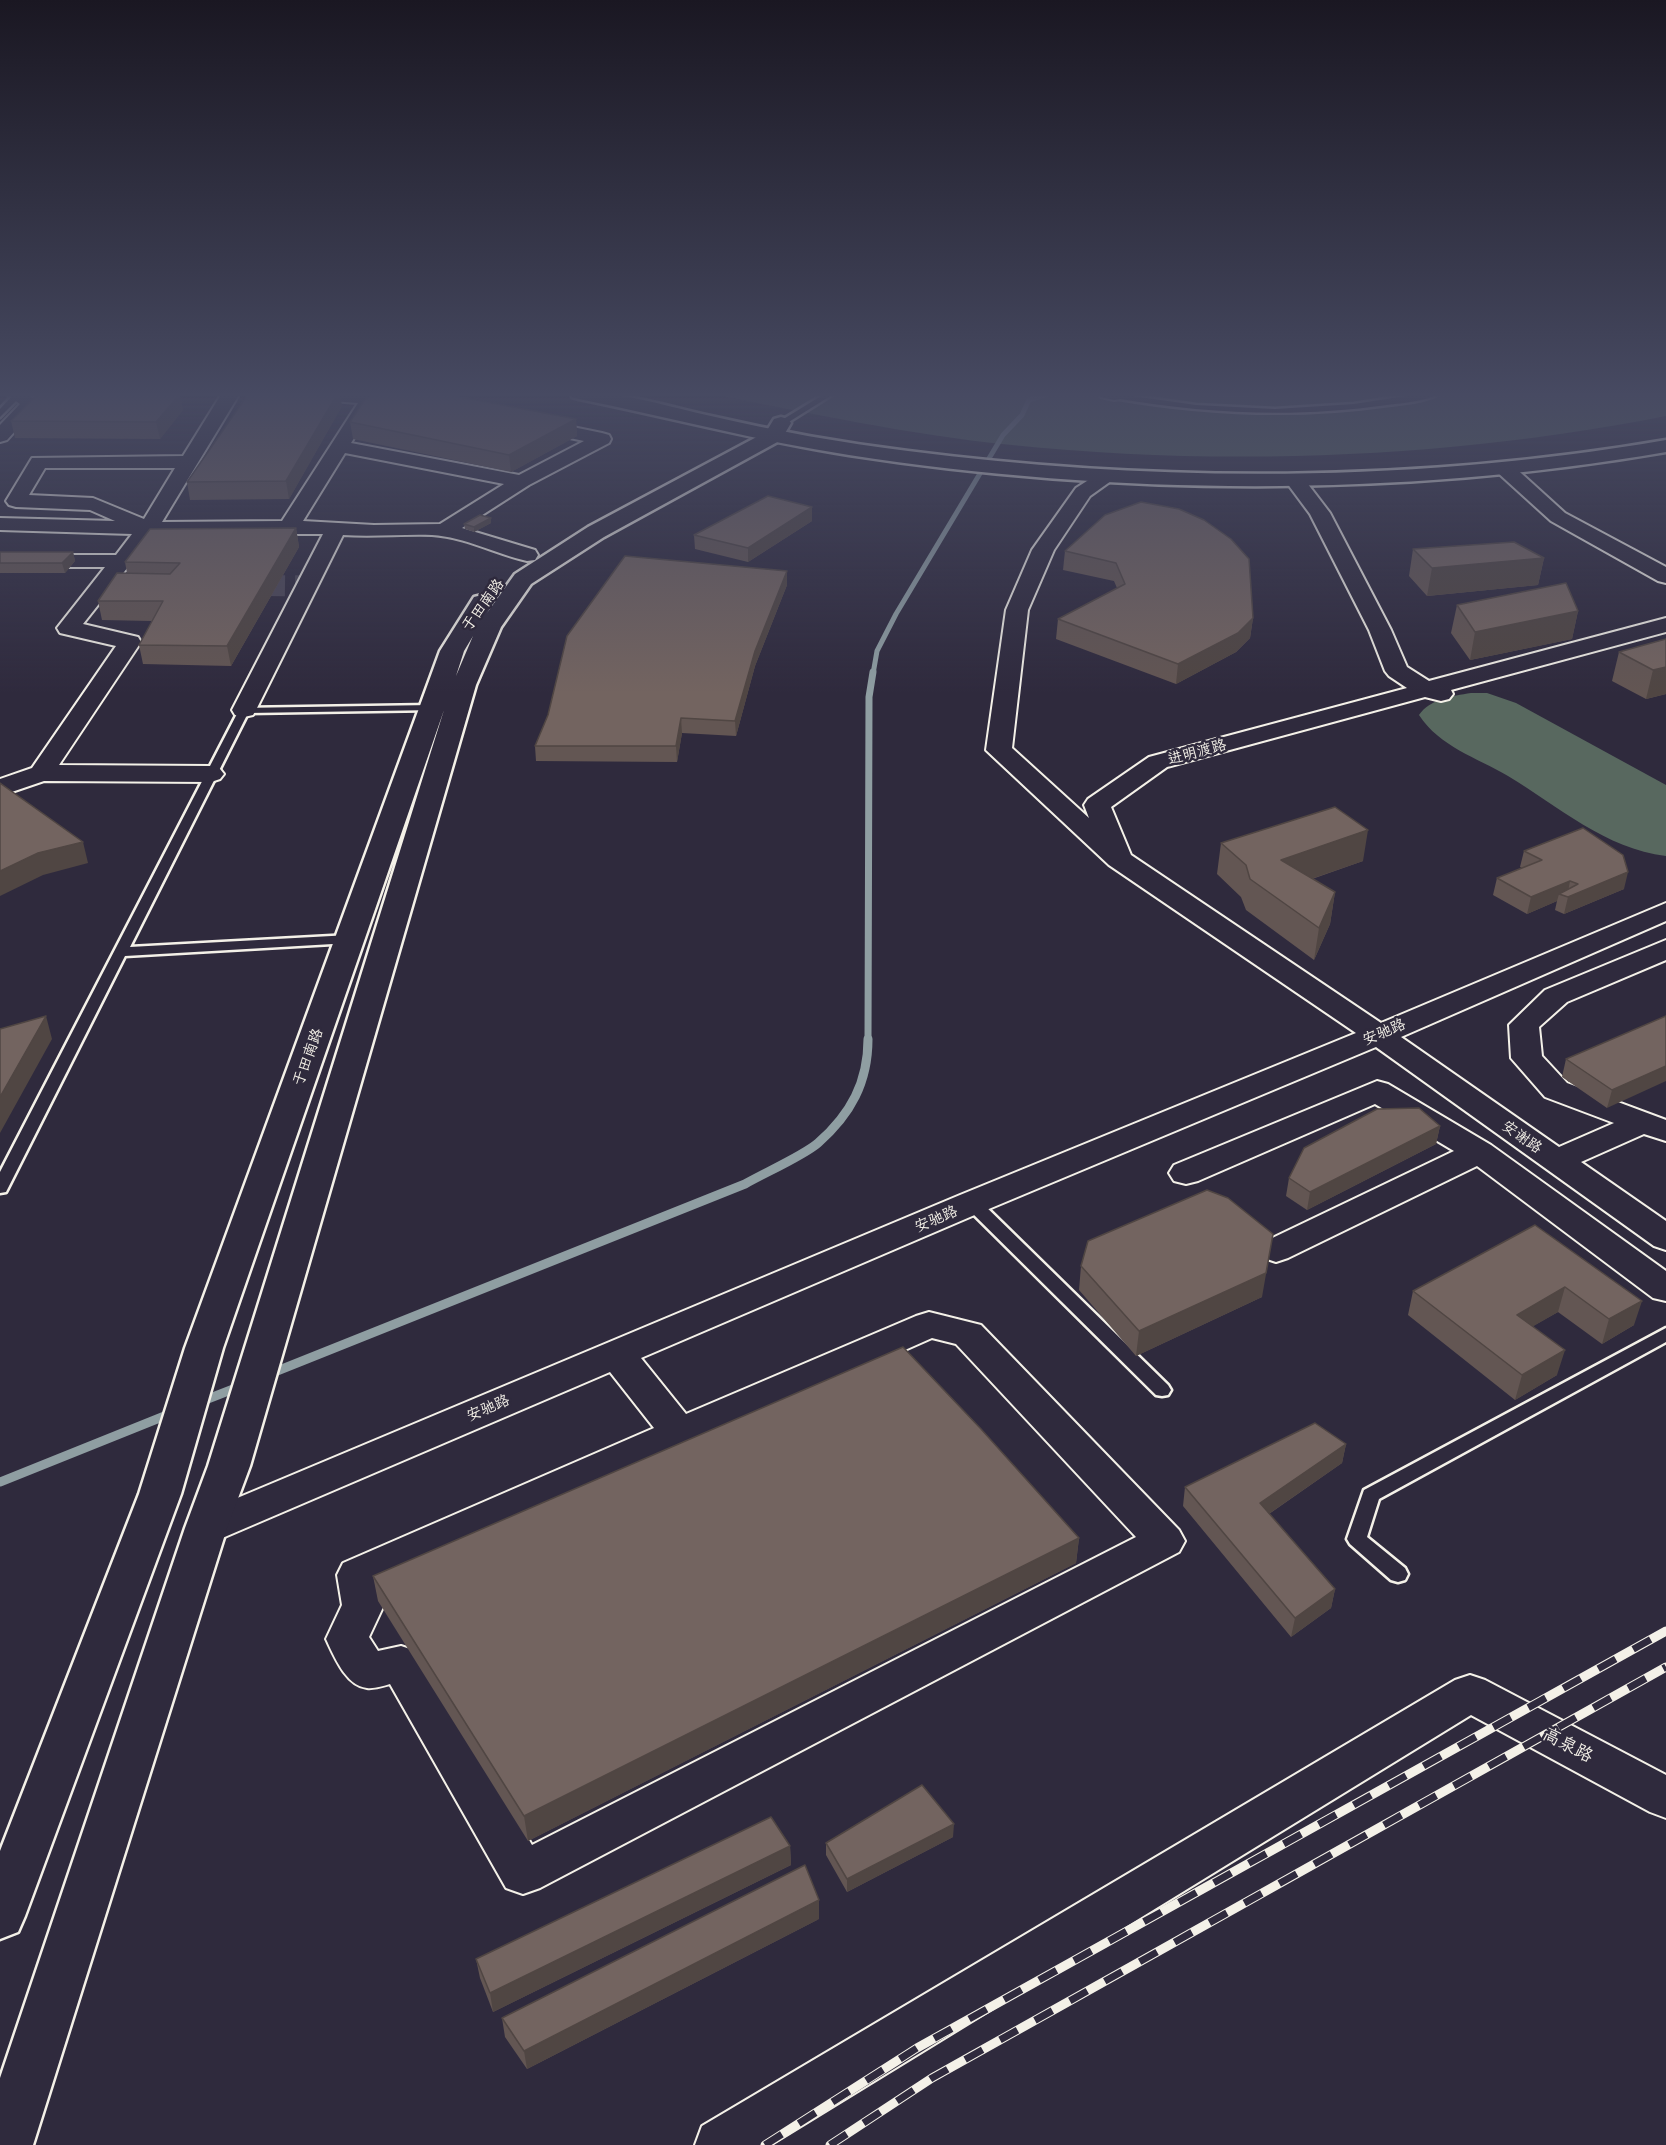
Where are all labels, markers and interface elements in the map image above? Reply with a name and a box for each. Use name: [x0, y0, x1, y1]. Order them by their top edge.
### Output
street label: 于田南路: [458, 575, 508, 635]
street label: 进明渡路: [1166, 736, 1228, 768]
street label: 安驰路: [1360, 1015, 1408, 1049]
street label: 于田南路: [289, 1026, 327, 1088]
street label: 安谢路: [1498, 1117, 1546, 1157]
street label: 安驰路: [912, 1202, 960, 1236]
street label: 安驰路: [464, 1391, 512, 1425]
street label: 高泉路: [1539, 1723, 1597, 1767]

